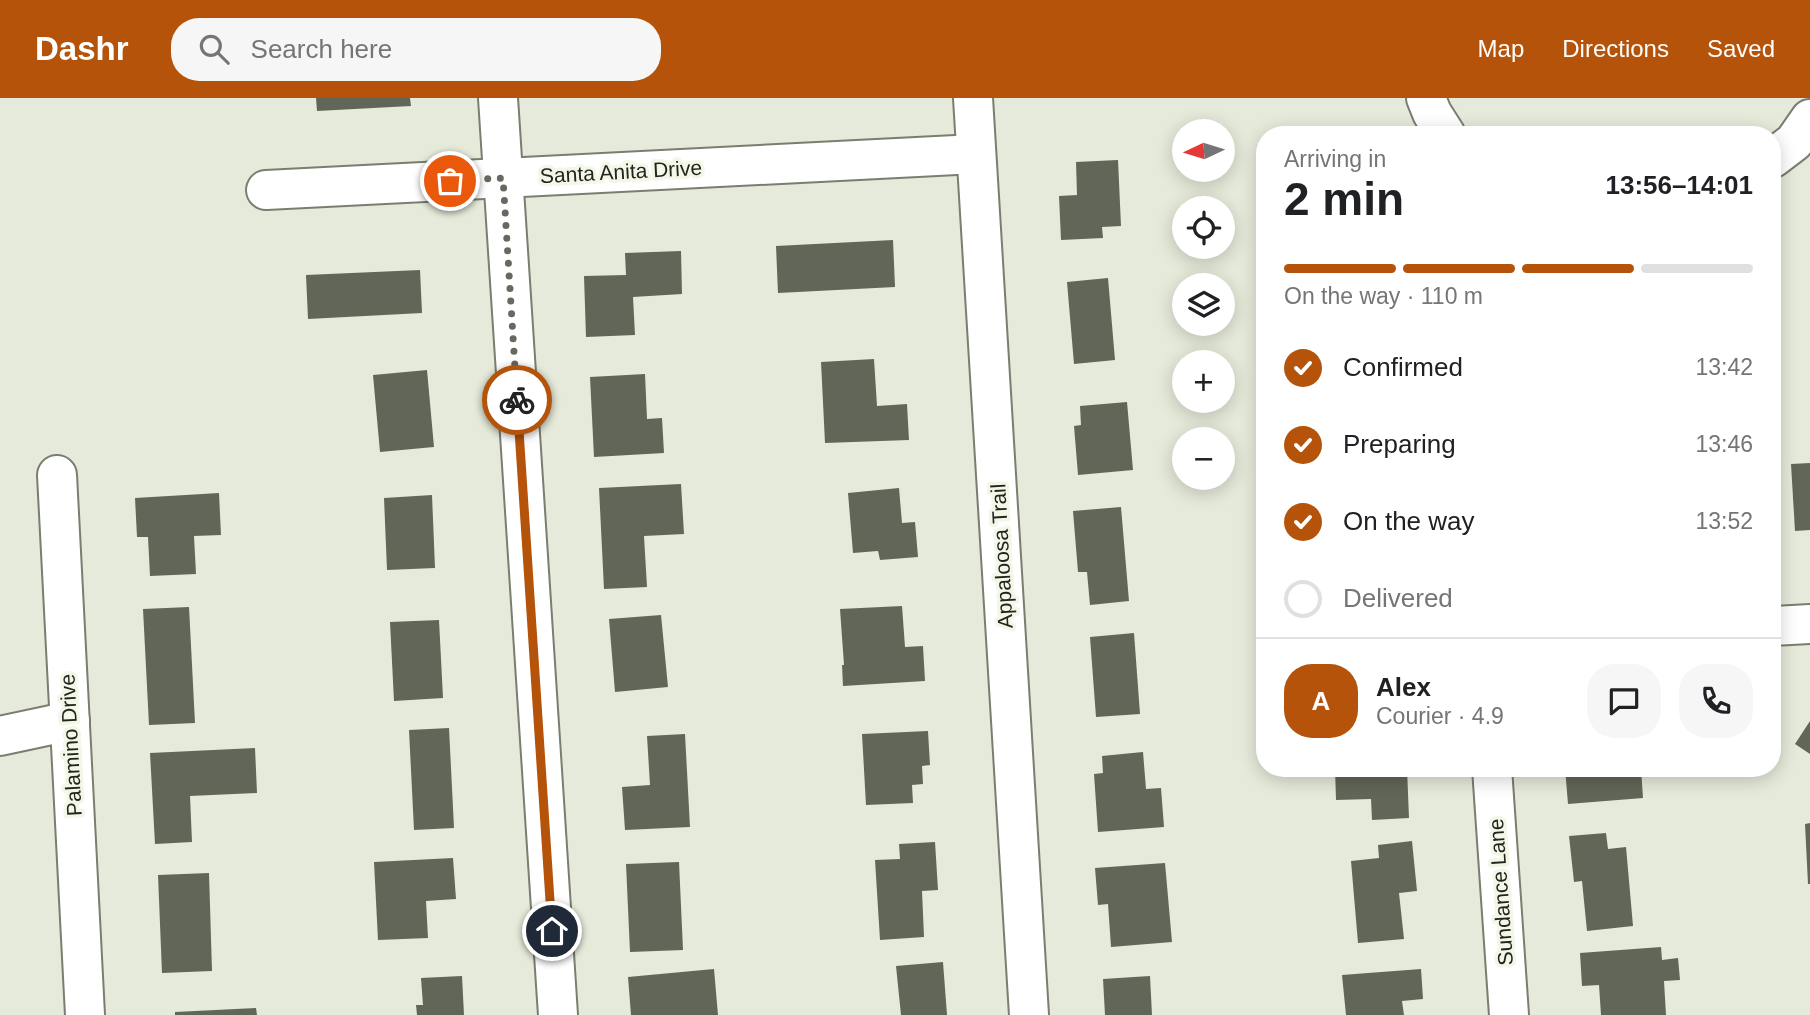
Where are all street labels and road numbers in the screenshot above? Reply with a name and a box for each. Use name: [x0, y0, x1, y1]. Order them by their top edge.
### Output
street label: Santa Anita Drive: [539, 156, 703, 187]
street label: Appaloosa Trail: [986, 483, 1017, 629]
street label: Palamino Drive: [55, 673, 86, 817]
street label: Sundance Lane: [1484, 818, 1517, 966]

